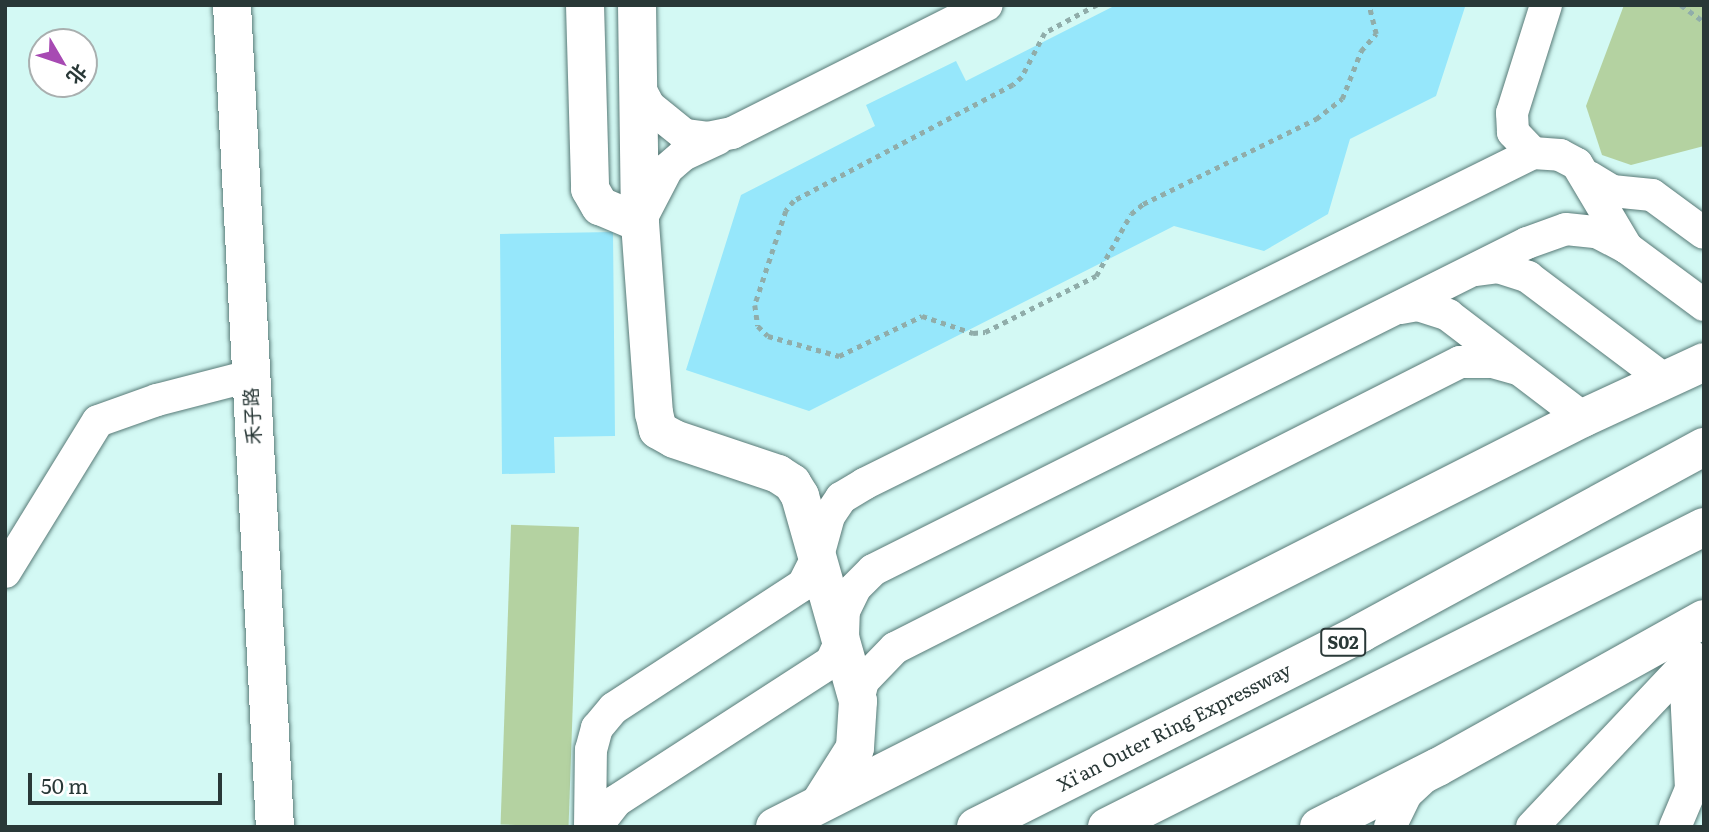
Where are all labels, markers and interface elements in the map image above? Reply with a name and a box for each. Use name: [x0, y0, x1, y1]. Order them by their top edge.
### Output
north arrow: [28, 28, 98, 98]
text: 北: [61, 59, 95, 91]
street label: 禾子路: [239, 387, 265, 445]
road number: S02: [1318, 628, 1368, 656]
street label: Xi'an Outer Ring Expressway: [1053, 658, 1295, 796]
scale bar: [32, 758, 226, 802]
text: 50 m: [41, 769, 88, 800]

